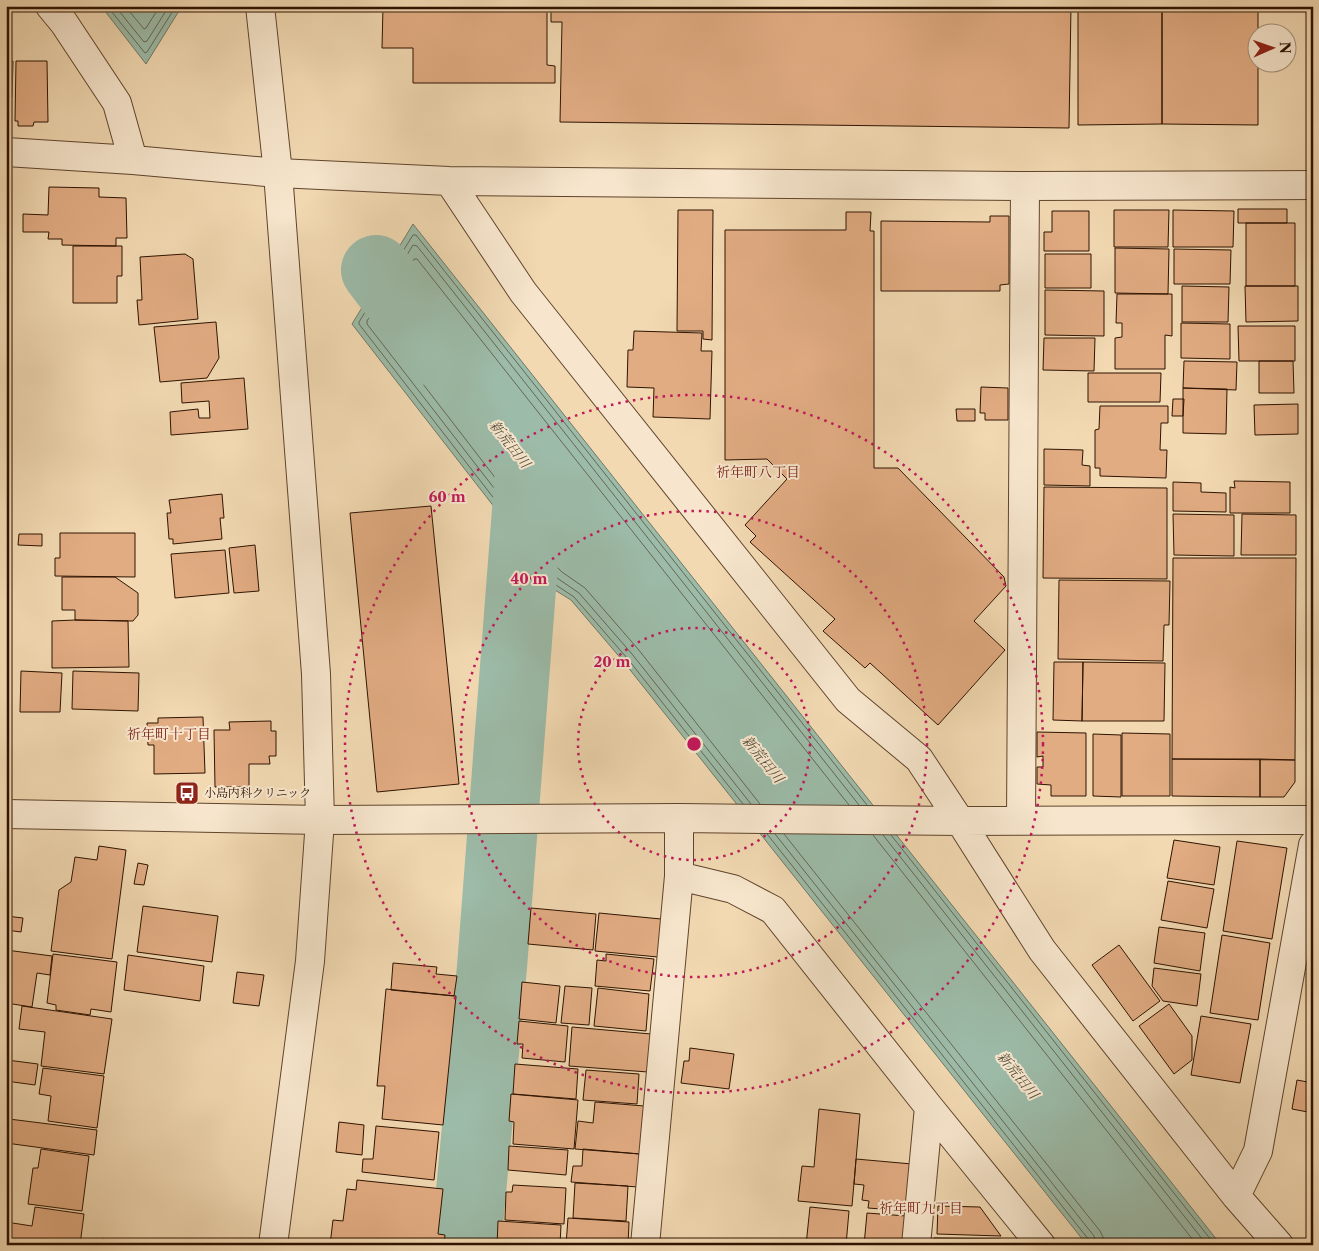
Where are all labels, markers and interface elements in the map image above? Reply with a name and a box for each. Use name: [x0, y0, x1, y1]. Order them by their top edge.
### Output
north arrow: [1246, 22, 1296, 72]
text: N: [1276, 41, 1294, 54]
water label: 新荒田川: [486, 416, 536, 473]
district label: 祈年町八丁目: [716, 463, 800, 481]
text: 60 m: [428, 487, 466, 506]
text: 40 m: [510, 569, 548, 588]
text: 20 m: [593, 652, 631, 671]
district label: 祈年町十丁目: [127, 725, 211, 743]
water label: 新荒田川: [738, 732, 789, 788]
centre of rings: [685, 735, 703, 753]
bus stop icon: 小島内科クリニック: [174, 780, 200, 806]
place label: 小島内科クリニック: [204, 785, 311, 800]
water label: 新荒田川: [993, 1048, 1044, 1104]
district label: 祈年町九丁目: [879, 1199, 963, 1217]

